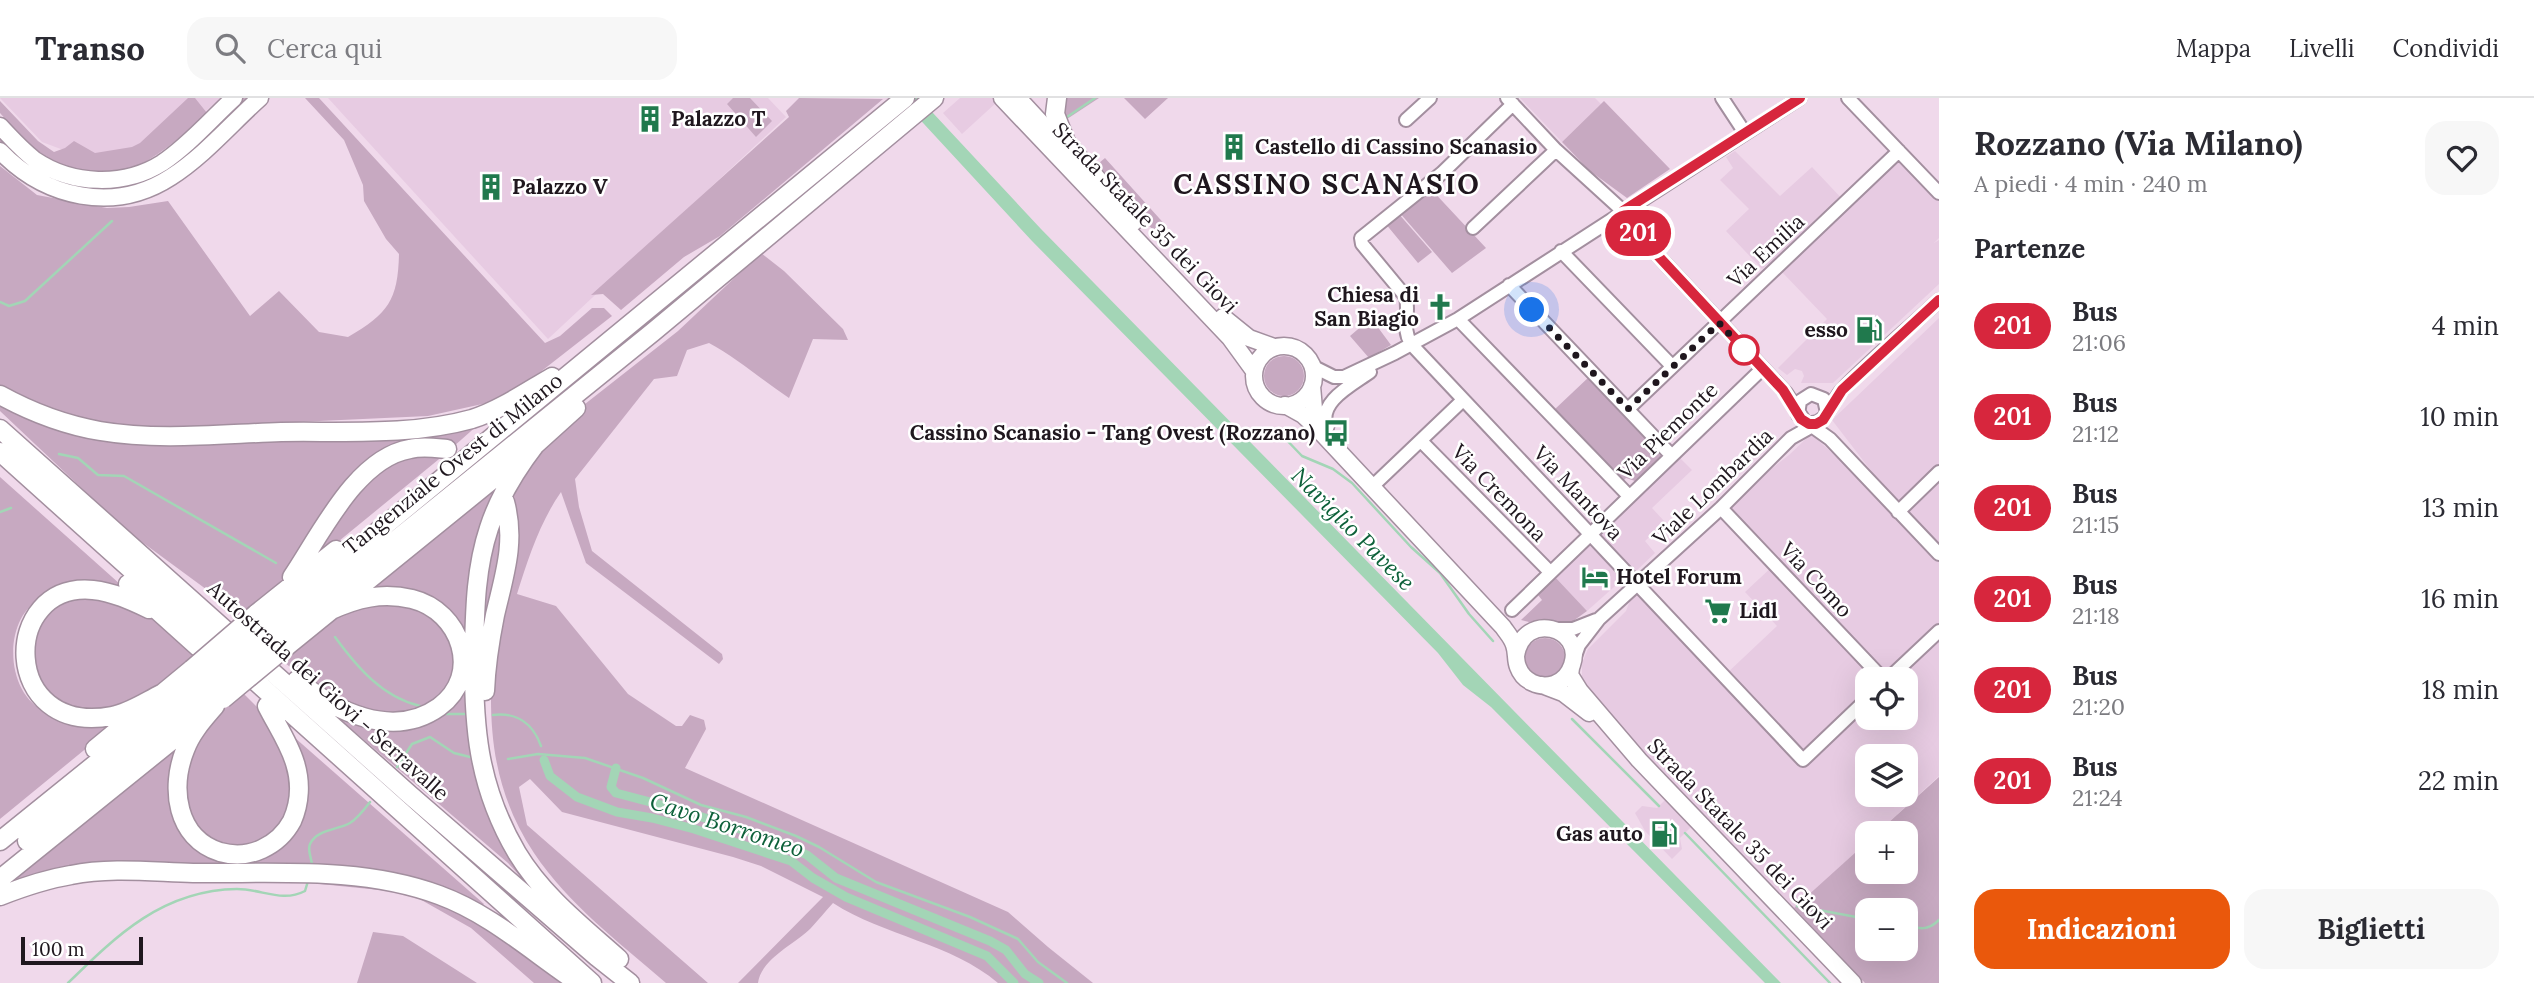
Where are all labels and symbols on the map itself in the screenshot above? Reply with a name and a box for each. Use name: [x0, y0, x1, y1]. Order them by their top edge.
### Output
building icon: Palazzo T: [635, 104, 665, 134]
place label: Palazzo T: [671, 105, 766, 132]
street label: Strada Statale 35 dei Giovi: [1047, 116, 1244, 319]
building icon: Castello di Cassino Scanasio: [1219, 132, 1249, 162]
place label: Castello di Cassino Scanasio: [1255, 133, 1537, 160]
district label: CASSINO SCANASIO: [1173, 166, 1481, 202]
building icon: Palazzo V: [476, 172, 506, 202]
place label: Palazzo V: [512, 173, 608, 200]
street label: Via Emilia: [1721, 208, 1810, 294]
line badge: 201: [1598, 210, 1678, 256]
place label: Chiesa di San Biagio: [1314, 281, 1419, 332]
church icon: Chiesa di San Biagio: [1425, 292, 1455, 322]
your location: [1514, 292, 1549, 327]
fuel station icon: esso: [1854, 315, 1884, 345]
place label: esso: [1804, 316, 1848, 343]
unlabelled marker: [1729, 335, 1759, 365]
street label: Tangenziale Ovest di Milano: [337, 367, 568, 561]
street label: Via Piemonte: [1611, 376, 1723, 486]
bus stop icon: Cassino Scanasio - Tang Ovest (Rozzano): [1321, 418, 1351, 448]
place label: Cassino Scanasio - Tang Ovest (Rozzano): [910, 419, 1315, 446]
street label: Viale Lombardia: [1646, 422, 1779, 552]
street label: Via Cremona: [1445, 437, 1553, 547]
street label: Via Mantova: [1527, 439, 1629, 546]
water label: Naviglio Pavese: [1285, 461, 1421, 597]
street label: Via Como: [1774, 535, 1858, 623]
hotel icon: Hotel Forum: [1580, 562, 1610, 592]
place label: Hotel Forum: [1616, 563, 1742, 590]
street label: Autostrada dei Giovi - Serravalle: [201, 574, 455, 806]
supermarket icon: Lidl: [1703, 596, 1733, 626]
place label: Lidl: [1739, 597, 1778, 624]
street label: Strada Statale 35 dei Giovi: [1642, 732, 1839, 935]
water label: Cavo Borromeo: [646, 786, 808, 863]
fuel station icon: Gas auto: [1649, 819, 1679, 849]
place label: Gas auto: [1556, 820, 1643, 847]
scale bar: [21, 934, 144, 966]

